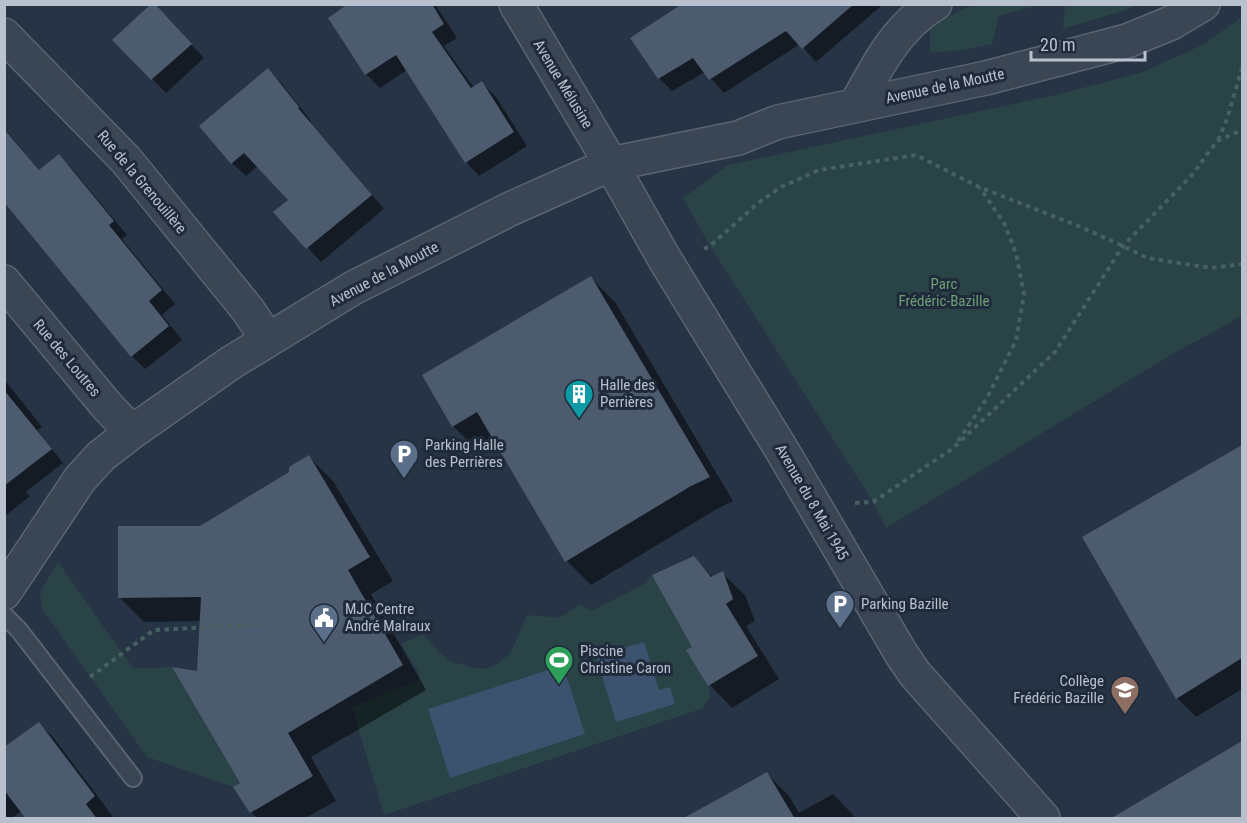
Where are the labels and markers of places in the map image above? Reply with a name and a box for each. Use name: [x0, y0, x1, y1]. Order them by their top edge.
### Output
place label: Halle des Perrières: [600, 376, 655, 411]
building icon: Halle des Perrières: [563, 378, 595, 420]
place label: Parking Halle des Perrières: [425, 436, 504, 471]
parking icon: Parking Halle des Perrières: [388, 438, 420, 480]
parking icon: Parking Bazille: [824, 588, 856, 630]
place label: Parking Bazille: [861, 595, 949, 613]
place label: MJC Centre André Malraux: [345, 600, 431, 635]
public building icon: MJC Centre André Malraux: [308, 602, 340, 644]
place label: Piscine Christine Caron: [580, 642, 671, 677]
sports icon: Piscine Christine Caron: [543, 644, 575, 686]
place label: Collège Frédéric Bazille: [1013, 672, 1104, 707]
school or university icon: Collège Frédéric Bazille: [1109, 674, 1141, 716]

